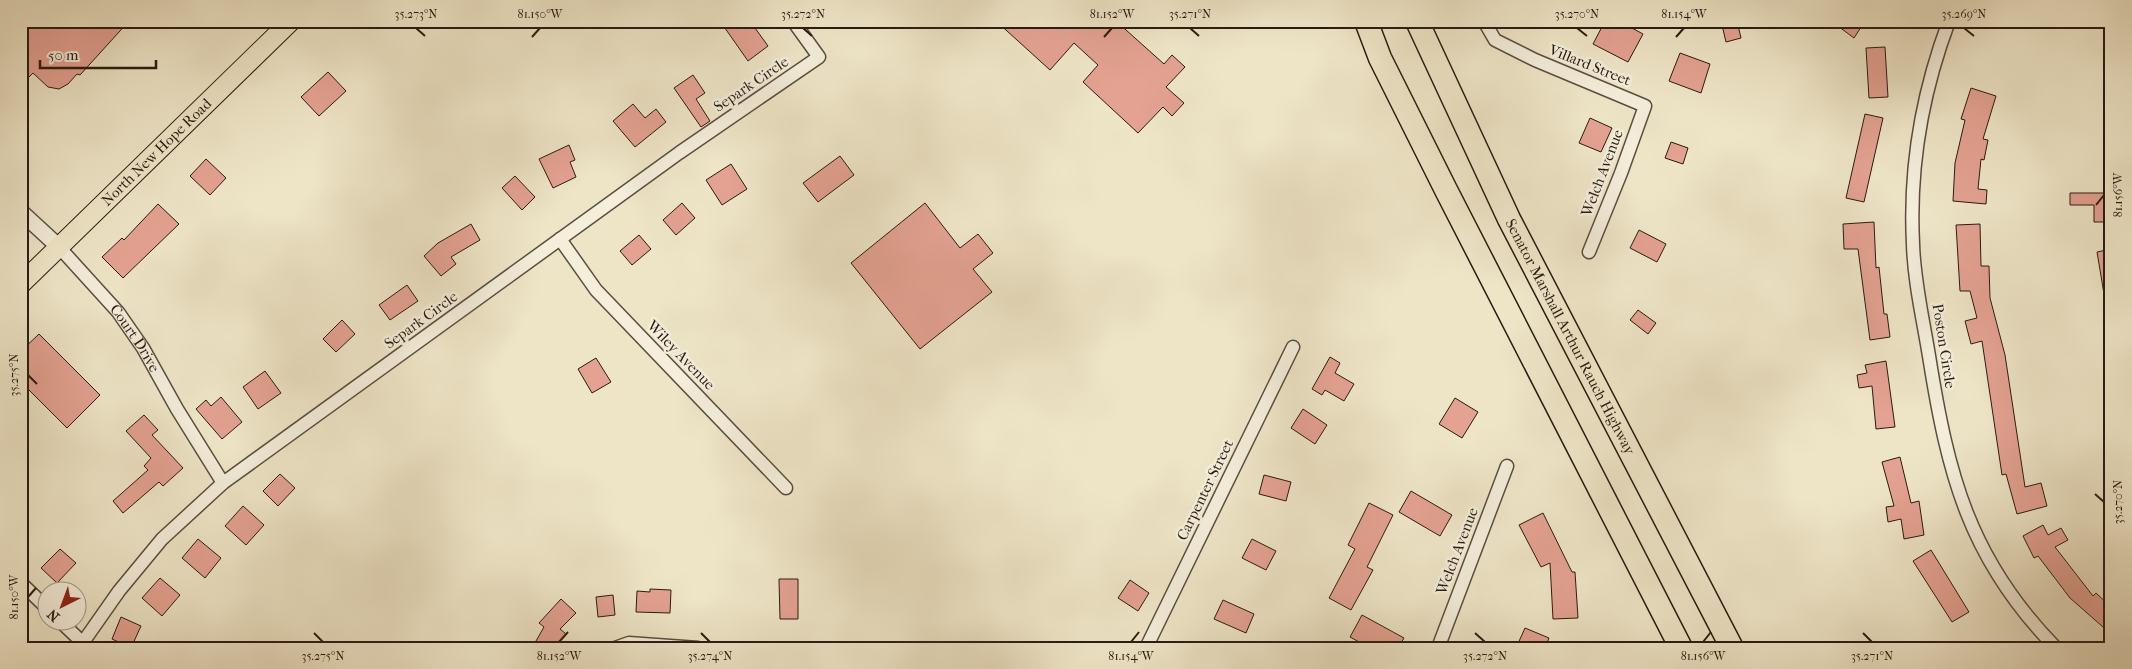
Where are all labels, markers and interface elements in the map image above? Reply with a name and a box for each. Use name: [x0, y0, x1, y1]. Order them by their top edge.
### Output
text: 35.273°N: [395, 7, 437, 21]
text: 81.150°W: [518, 7, 564, 21]
text: 35.272°N: [781, 7, 825, 21]
text: 81.152°W: [1090, 7, 1135, 21]
text: 35.271°N: [1169, 7, 1211, 21]
text: 35.270°N: [1555, 7, 1599, 21]
text: 81.154°W: [1661, 7, 1708, 21]
text: 35.269°N: [1942, 7, 1986, 21]
scale bar: [40, 38, 156, 70]
street label: Villard Street: [1546, 40, 1634, 90]
text: 50 m: [48, 46, 79, 64]
street label: Separk Circle: [710, 52, 792, 116]
street label: North New Hope Road: [98, 94, 216, 210]
street label: Welch Avenue: [1577, 126, 1627, 220]
text: 81.156°W: [2111, 171, 2125, 217]
street label: Senator Marshall Arthur Rauch Highway: [1501, 216, 1639, 459]
street label: Separk Circle: [381, 287, 462, 353]
street label: Court Drive: [106, 300, 164, 376]
street label: Poston Circle: [1928, 302, 1960, 390]
street label: Wiley Avenue: [643, 316, 719, 394]
text: 35.275°N: [7, 353, 21, 397]
street label: Carpenter Street: [1173, 436, 1237, 543]
text: 35.270°N: [2111, 480, 2125, 524]
street label: Welch Avenue: [1432, 504, 1482, 598]
text: 81.150°W: [7, 573, 21, 619]
north arrow: [38, 582, 88, 632]
text: N: [44, 605, 63, 625]
text: 35.275°N: [301, 649, 345, 663]
text: 81.152°W: [537, 649, 582, 663]
text: 35.274°N: [688, 649, 732, 663]
text: 81.154°W: [1108, 649, 1155, 663]
text: 35.272°N: [1463, 649, 1507, 663]
text: 81.156°W: [1681, 649, 1727, 663]
text: 35.271°N: [1851, 649, 1893, 663]

